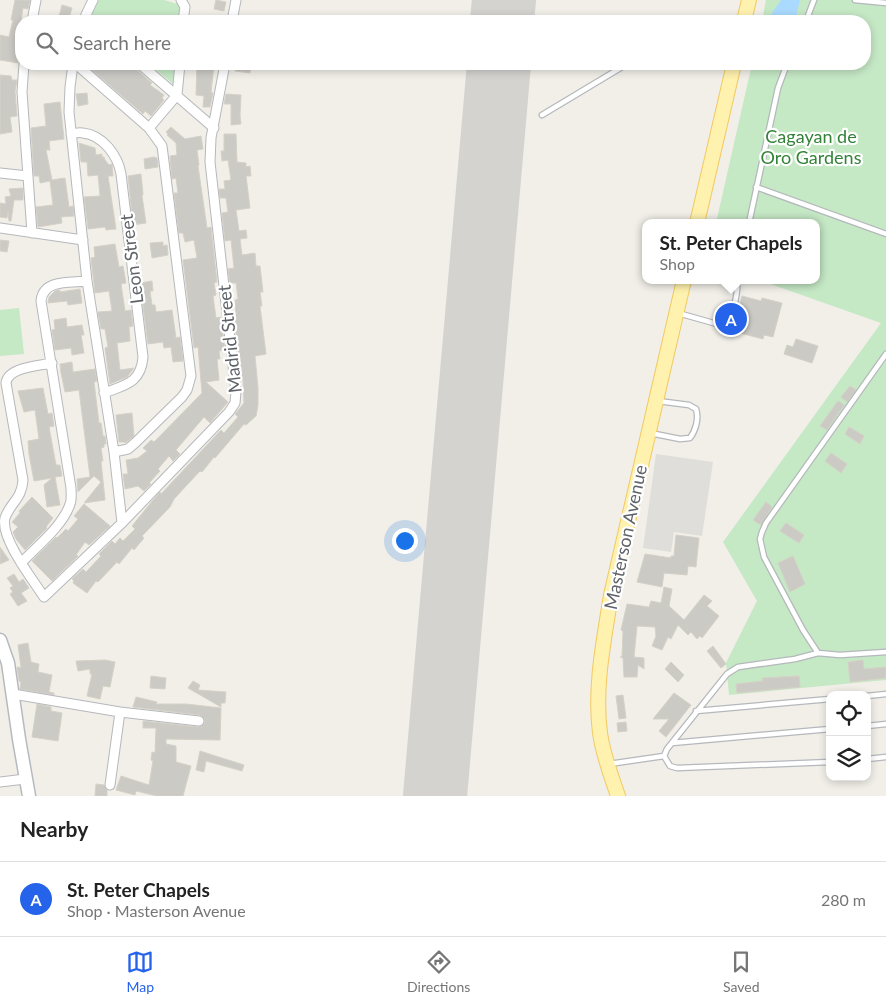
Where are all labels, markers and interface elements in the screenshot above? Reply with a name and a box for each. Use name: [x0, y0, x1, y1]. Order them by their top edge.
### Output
search box: [15, 15, 871, 70]
icon: search: [33, 29, 61, 57]
text: Search here: [73, 31, 171, 54]
park label: Cagayan de Oro Gardens: [761, 125, 862, 168]
street label: Leon Street: [115, 212, 147, 305]
popup: [642, 219, 820, 284]
text: St. Peter Chapels: [660, 231, 802, 254]
text: Shop: [660, 254, 695, 273]
street label: Madrid Street: [212, 283, 246, 394]
pin: A: [715, 300, 747, 338]
street label: Masterson Avenue: [599, 463, 651, 611]
your location: [392, 528, 418, 554]
map controls: [826, 691, 871, 781]
button: locate: [826, 691, 871, 736]
button: layers: [826, 736, 871, 781]
text: Nearby: [20, 816, 88, 841]
text: St. Peter Chapels: [67, 878, 210, 901]
text: A: [30, 890, 42, 909]
text: 280 m: [821, 890, 866, 909]
text: Shop · Masterson Avenue: [67, 901, 246, 920]
tab: Map: [126, 948, 154, 995]
tab: Directions: [407, 948, 470, 995]
tab: Saved: [723, 948, 760, 995]

